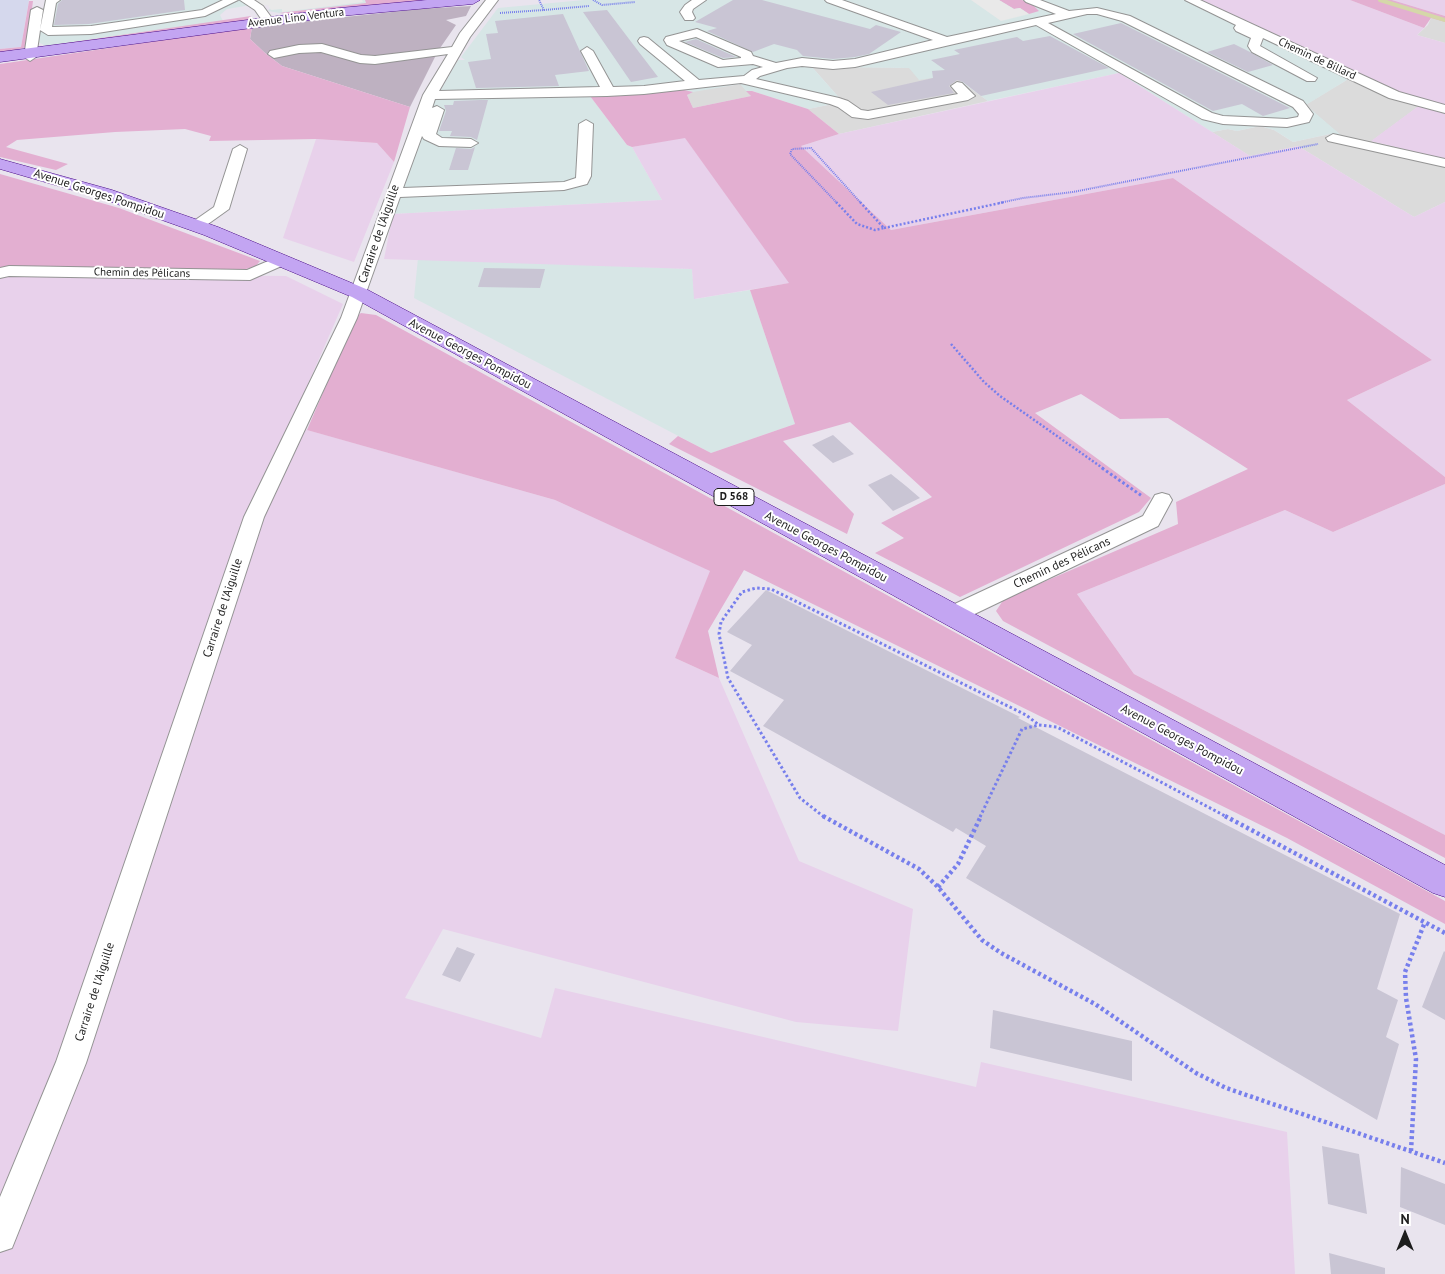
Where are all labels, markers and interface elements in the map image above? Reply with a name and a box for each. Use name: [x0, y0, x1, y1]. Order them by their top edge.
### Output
street label: Avenue Lino Ventura: [247, 6, 345, 30]
street label: Chemin de Billard: [1276, 35, 1358, 83]
street label: Avenue Georges Pompidou: [32, 166, 166, 222]
street label: Carraire de l'Aiguille: [355, 183, 403, 285]
street label: Chemin des Pélicans: [94, 266, 190, 280]
street label: Avenue Georges Pompidou: [406, 316, 534, 392]
road number: D 568: [714, 488, 754, 506]
street label: Avenue Georges Pompidou: [762, 509, 890, 585]
street label: Chemin des Pélicans: [1011, 534, 1113, 592]
street label: Carraire de l'Aiguille: [200, 557, 246, 659]
street label: Avenue Georges Pompidou: [1118, 702, 1246, 778]
street label: Carraire de l'Aiguille: [72, 941, 118, 1043]
north arrow: [1380, 1209, 1430, 1259]
text: N: [1400, 1210, 1410, 1228]

